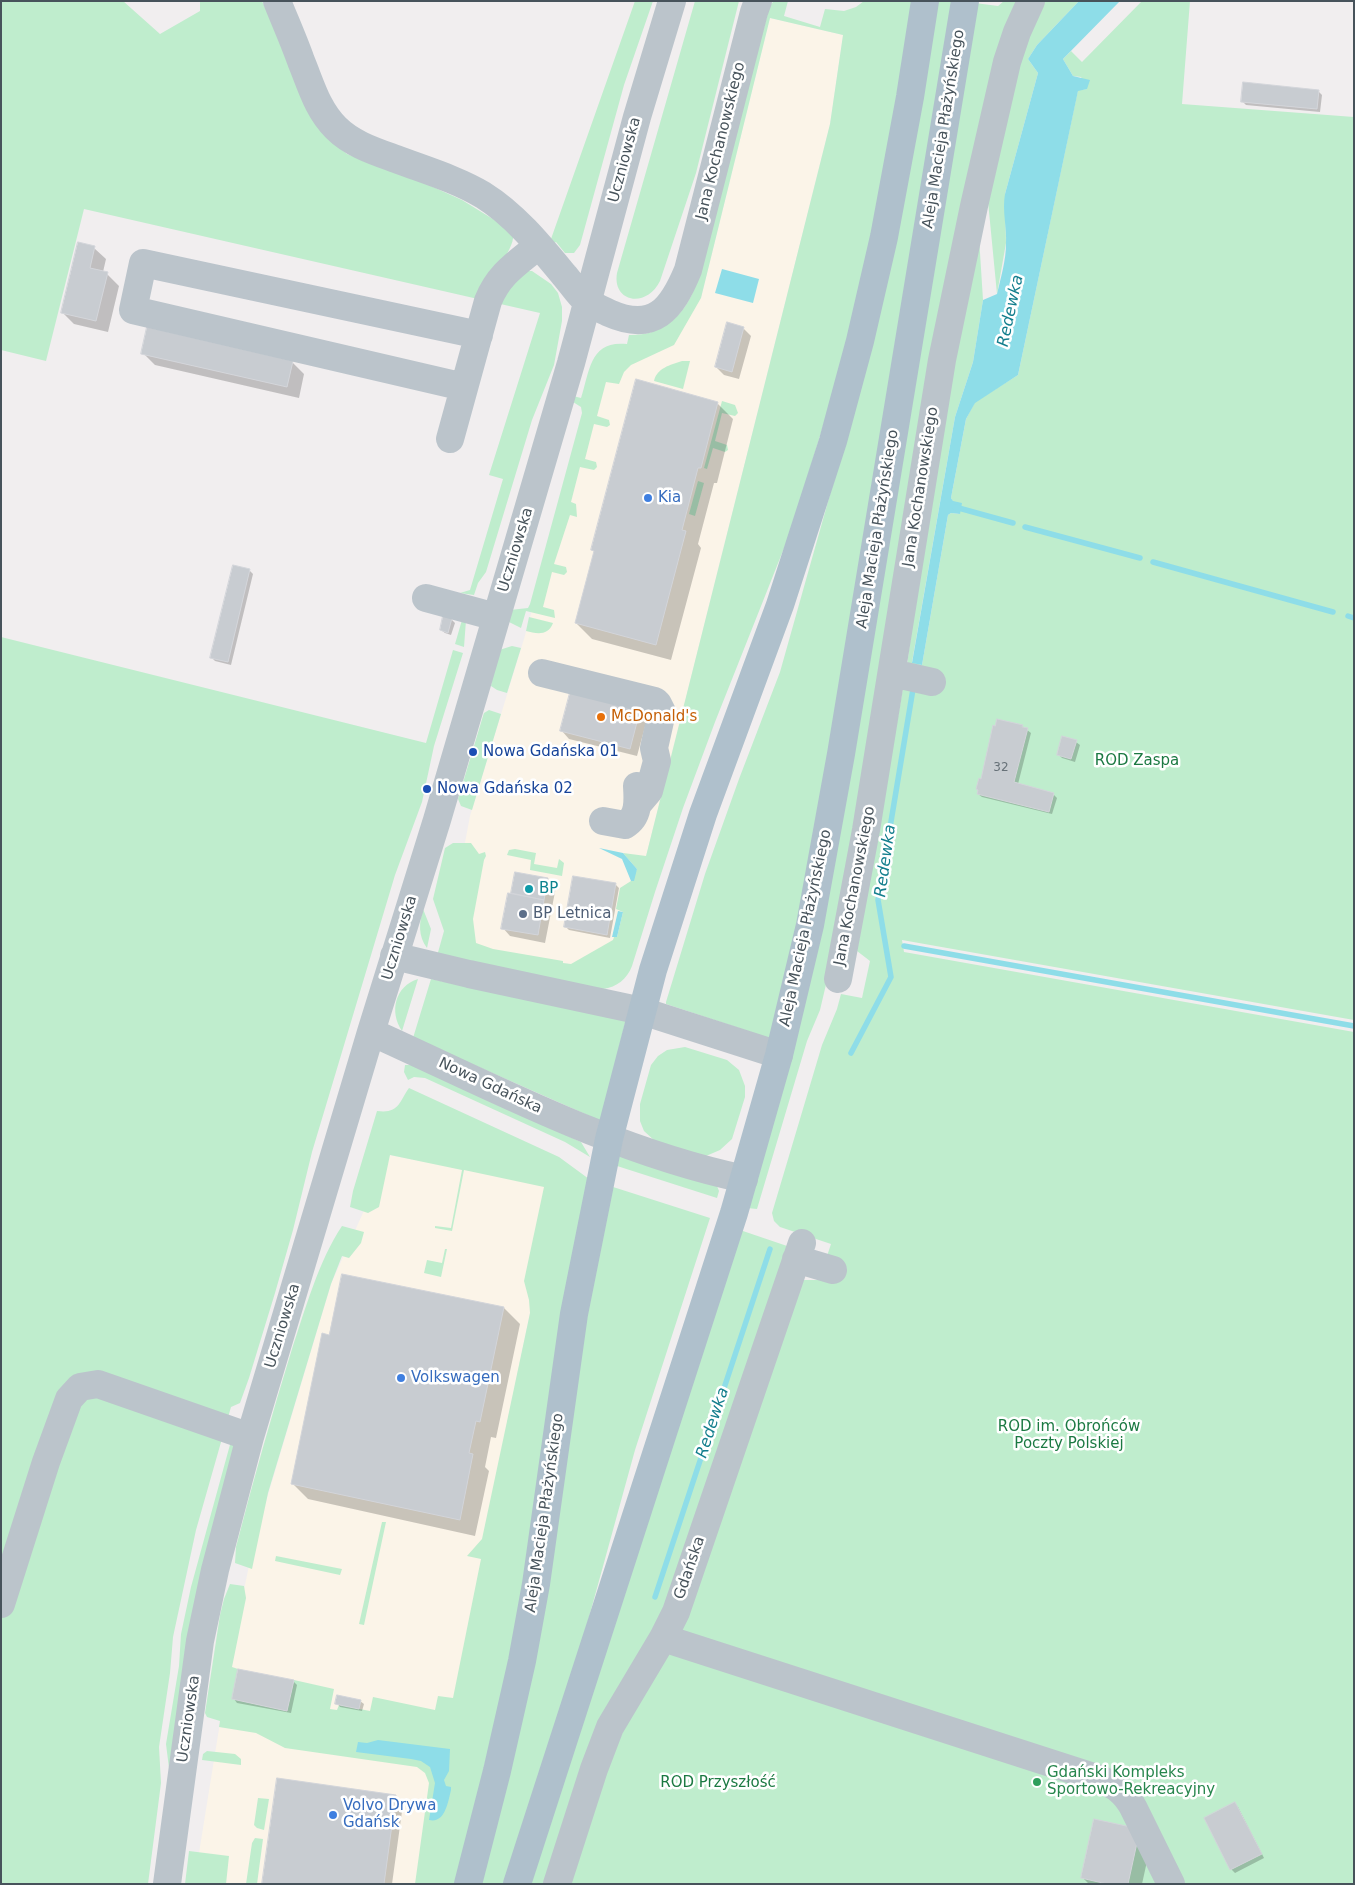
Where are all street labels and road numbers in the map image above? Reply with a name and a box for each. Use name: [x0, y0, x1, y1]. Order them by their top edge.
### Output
street label: Aleja Macieja Płażyńskiego: [919, 28, 969, 230]
street label: Jana Kochanowskiego: [693, 60, 749, 222]
street label: Uczniowska: [605, 115, 645, 205]
street label: Jana Kochanowskiego: [899, 406, 943, 568]
street label: Aleja Macieja Płażyńskiego: [853, 428, 903, 630]
street label: Uczniowska: [495, 505, 537, 595]
street label: Jana Kochanowskiego: [831, 805, 879, 967]
street label: Aleja Macieja Płażyńskiego: [776, 828, 836, 1028]
street label: Uczniowska: [379, 893, 421, 983]
street label: Nowa Gdańska: [435, 1054, 545, 1118]
street label: Uczniowska: [262, 1281, 304, 1371]
street label: Aleja Macieja Płażyńskiego: [522, 1412, 568, 1614]
street label: Gdańska: [671, 1534, 709, 1602]
street label: Uczniowska: [174, 1674, 204, 1764]

